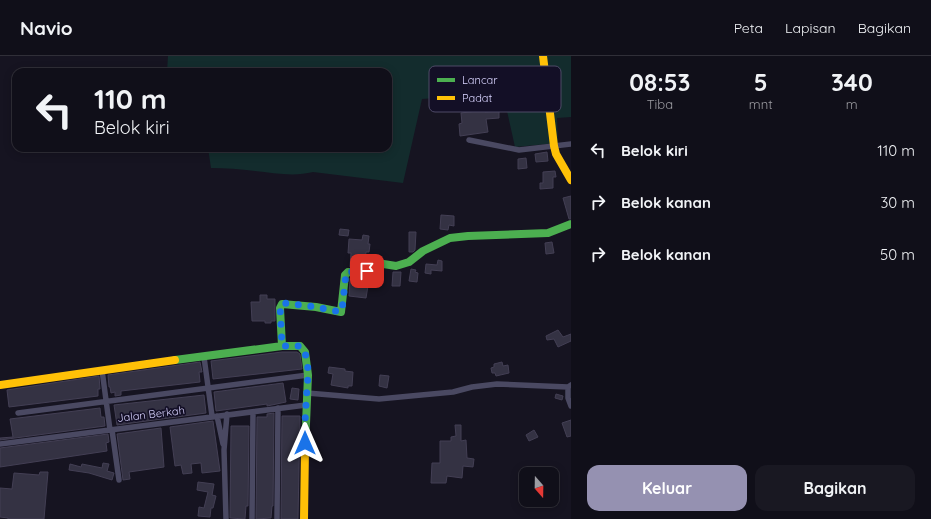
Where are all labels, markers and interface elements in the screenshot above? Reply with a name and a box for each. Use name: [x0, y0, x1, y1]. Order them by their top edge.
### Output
text: Navio: [20, 16, 73, 40]
text: Peta: [734, 19, 763, 37]
text: Lapisan: [785, 19, 836, 37]
text: Bagikan: [858, 19, 911, 37]
legend: [429, 66, 561, 112]
text: 08:53: [629, 67, 690, 97]
text: 5: [754, 67, 768, 97]
text: 340: [831, 67, 873, 97]
text: Lancar: [462, 73, 498, 87]
text: 110 m: [94, 81, 167, 116]
icon: left: [28, 84, 80, 136]
text: Padat: [462, 91, 492, 105]
text: Tiba: [647, 96, 673, 112]
text: mnt: [749, 96, 773, 112]
text: m: [846, 96, 858, 112]
text: Belok kiri: [94, 116, 170, 139]
icon: left: [587, 139, 609, 161]
text: Belok kiri: [621, 141, 688, 160]
text: 110 m: [877, 141, 915, 160]
icon: right: [587, 191, 609, 213]
text: Belok kanan: [621, 193, 711, 212]
text: 30 m: [880, 193, 915, 212]
icon: right: [587, 243, 609, 265]
text: Belok kanan: [621, 245, 711, 264]
text: 50 m: [880, 245, 915, 264]
pin: [350, 254, 384, 288]
icon: arrive: [356, 260, 378, 282]
street label: Jalan Berkah: [116, 403, 186, 425]
position arrow: [284, 422, 326, 464]
button: Keluar: [587, 465, 747, 511]
button: Bagikan: [755, 465, 915, 511]
north arrow: [519, 467, 559, 507]
map controls: [519, 467, 559, 507]

